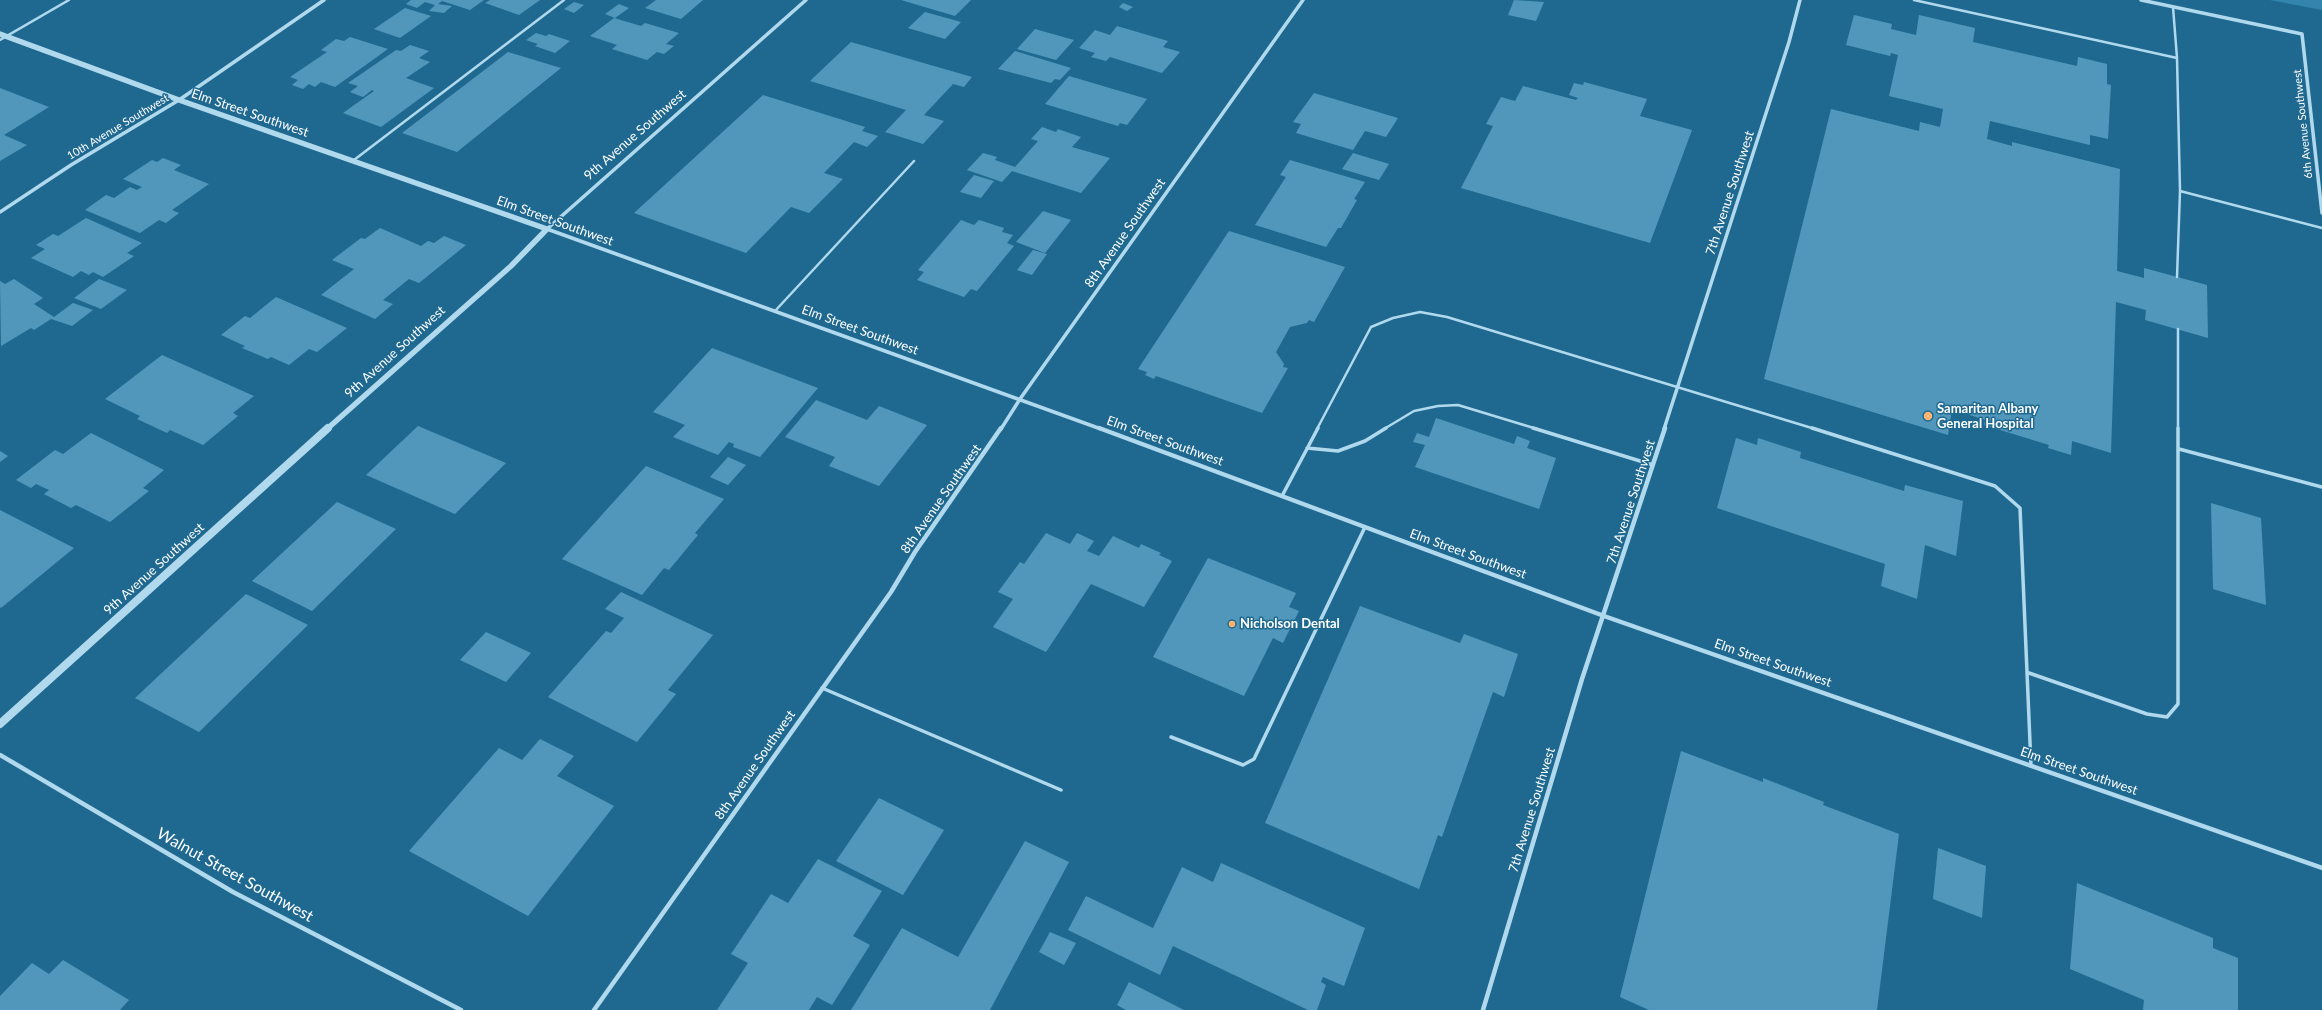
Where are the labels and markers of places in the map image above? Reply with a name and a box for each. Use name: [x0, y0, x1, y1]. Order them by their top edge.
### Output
place label: Samaritan Albany General Hospital: [1937, 401, 2038, 432]
marker: Samaritan Albany General Hospital: [1922, 410, 1934, 422]
place label: Nicholson Dental: [1240, 616, 1340, 632]
marker: Nicholson Dental: [1227, 619, 1237, 629]

